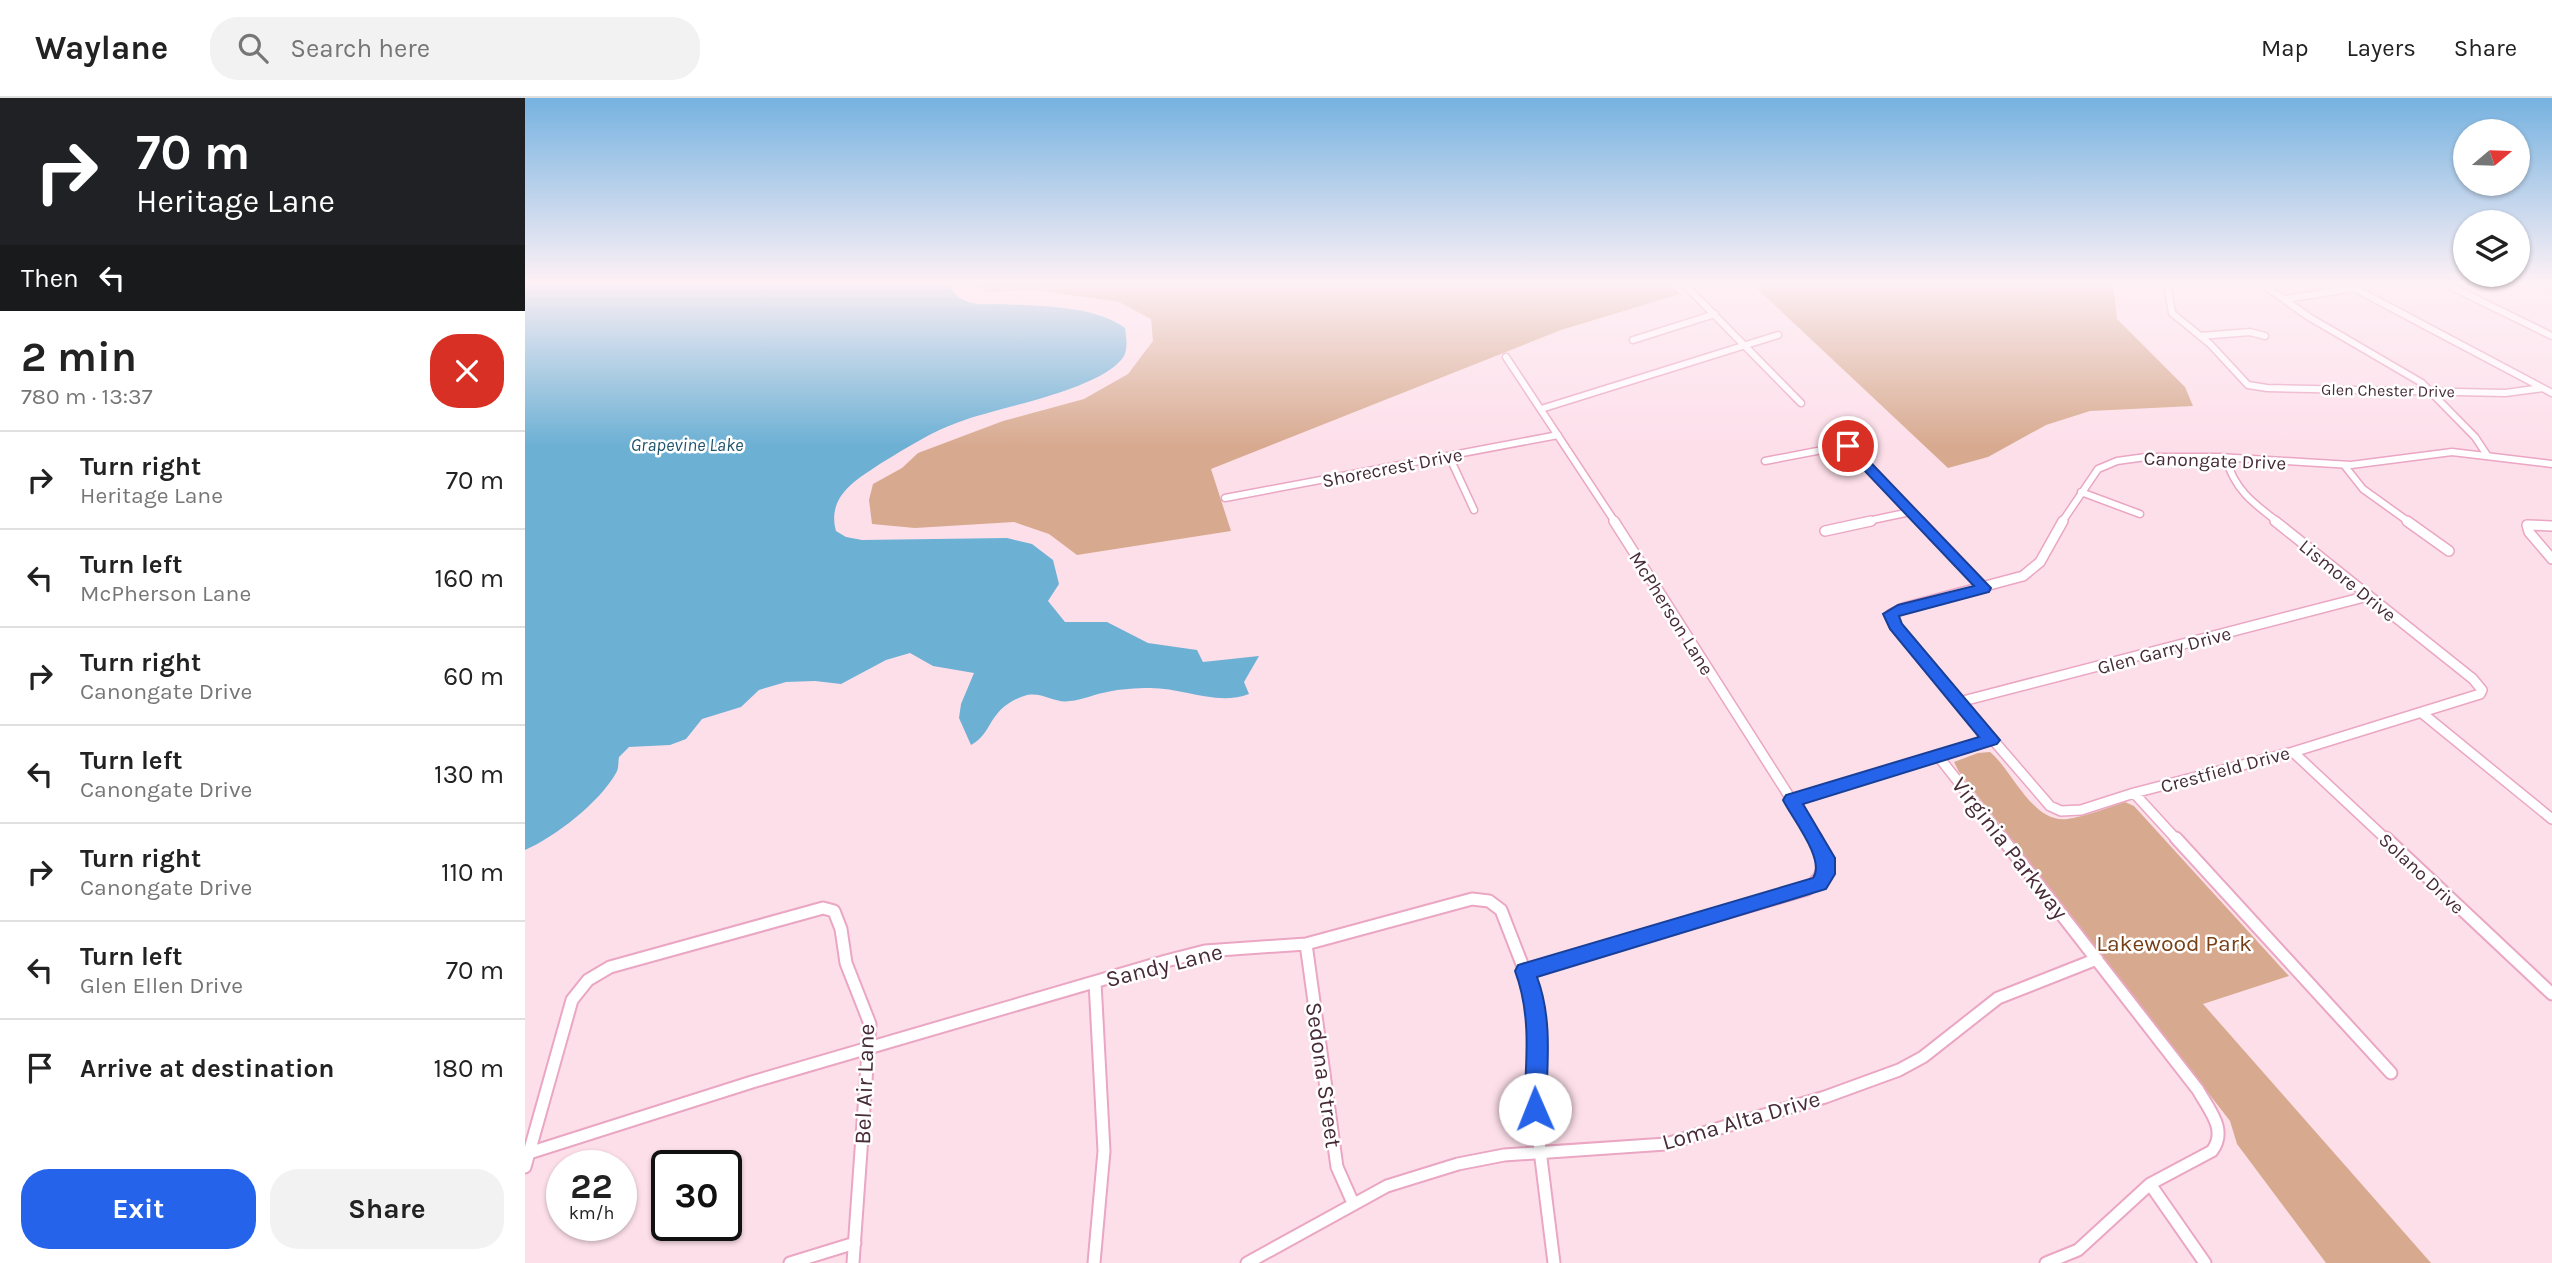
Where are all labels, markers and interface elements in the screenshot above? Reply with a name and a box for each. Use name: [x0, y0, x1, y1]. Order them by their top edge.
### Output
search box: [210, 17, 700, 80]
text: Waylane: [35, 29, 168, 67]
icon: search: [234, 29, 272, 67]
text: Search here: [290, 33, 430, 64]
text: Map: [2261, 34, 2309, 62]
text: Layers: [2347, 34, 2416, 62]
text: Share: [2454, 34, 2517, 62]
north arrow: [2453, 119, 2531, 196]
map controls: [2453, 119, 2530, 287]
text: 70 m: [136, 124, 250, 181]
icon: right: [21, 126, 112, 217]
text: Heritage Lane: [136, 183, 335, 220]
button: layers: [2453, 210, 2530, 287]
icon: left: [93, 259, 131, 297]
text: Then: [21, 263, 79, 294]
text: 2 min: [21, 332, 137, 382]
button: close: [430, 334, 504, 408]
street label: Glen Chester Drive: [2321, 380, 2455, 401]
text: 780 m · 13:37: [21, 383, 152, 410]
pin: [1818, 416, 1878, 476]
icon: arrive: [1829, 427, 1867, 465]
water label: Grapevine Lake: [631, 434, 743, 456]
street label: Shorecrest Drive: [1320, 444, 1464, 492]
street label: Canongate Drive: [2143, 448, 2287, 474]
text: Turn right: [80, 451, 201, 482]
icon: right: [21, 461, 59, 499]
text: 70 m: [446, 465, 504, 496]
text: Heritage Lane: [80, 482, 223, 509]
street label: Lismore Drive: [2295, 535, 2400, 627]
street label: McPherson Lane: [1624, 548, 1718, 679]
text: Turn left: [80, 549, 182, 580]
icon: left: [21, 559, 59, 597]
text: 160 m: [435, 563, 504, 594]
text: McPherson Lane: [80, 580, 251, 607]
street label: Glen Garry Drive: [2095, 623, 2233, 679]
text: Turn right: [80, 647, 201, 678]
icon: right: [21, 657, 59, 695]
text: 60 m: [443, 661, 504, 692]
text: Canongate Drive: [80, 678, 252, 705]
street label: Crestfield Drive: [2158, 742, 2292, 798]
text: Turn left: [80, 745, 182, 776]
icon: left: [21, 755, 59, 793]
text: 130 m: [434, 759, 504, 790]
street label: Virginia Parkway: [1946, 772, 2074, 925]
text: Canongate Drive: [80, 776, 252, 803]
street label: Solano Drive: [2374, 829, 2468, 919]
text: Turn right: [80, 843, 201, 874]
icon: right: [21, 853, 59, 891]
text: 110 m: [441, 857, 504, 888]
text: Canongate Drive: [80, 874, 252, 901]
park label: Lakewood Park: [2096, 930, 2252, 957]
street label: Sandy Lane: [1103, 938, 1225, 993]
text: Turn left: [80, 941, 182, 972]
icon: left: [21, 951, 59, 989]
text: 70 m: [446, 955, 504, 986]
text: Glen Ellen Drive: [80, 972, 243, 999]
street label: Sedona Street: [1300, 1000, 1347, 1150]
street label: Bel Air Lane: [849, 1023, 880, 1145]
icon: arrive: [21, 1049, 59, 1087]
text: Arrive at destination: [80, 1053, 334, 1084]
text: 180 m: [434, 1053, 504, 1084]
position arrow: [1498, 1072, 1572, 1146]
street label: Loma Alta Drive: [1659, 1085, 1823, 1156]
speed limit sign: 30: [651, 1150, 742, 1241]
text: 22: [570, 1166, 613, 1207]
button: Exit: [21, 1169, 256, 1249]
button: Share: [270, 1169, 504, 1249]
text: km/h: [569, 1202, 614, 1224]

